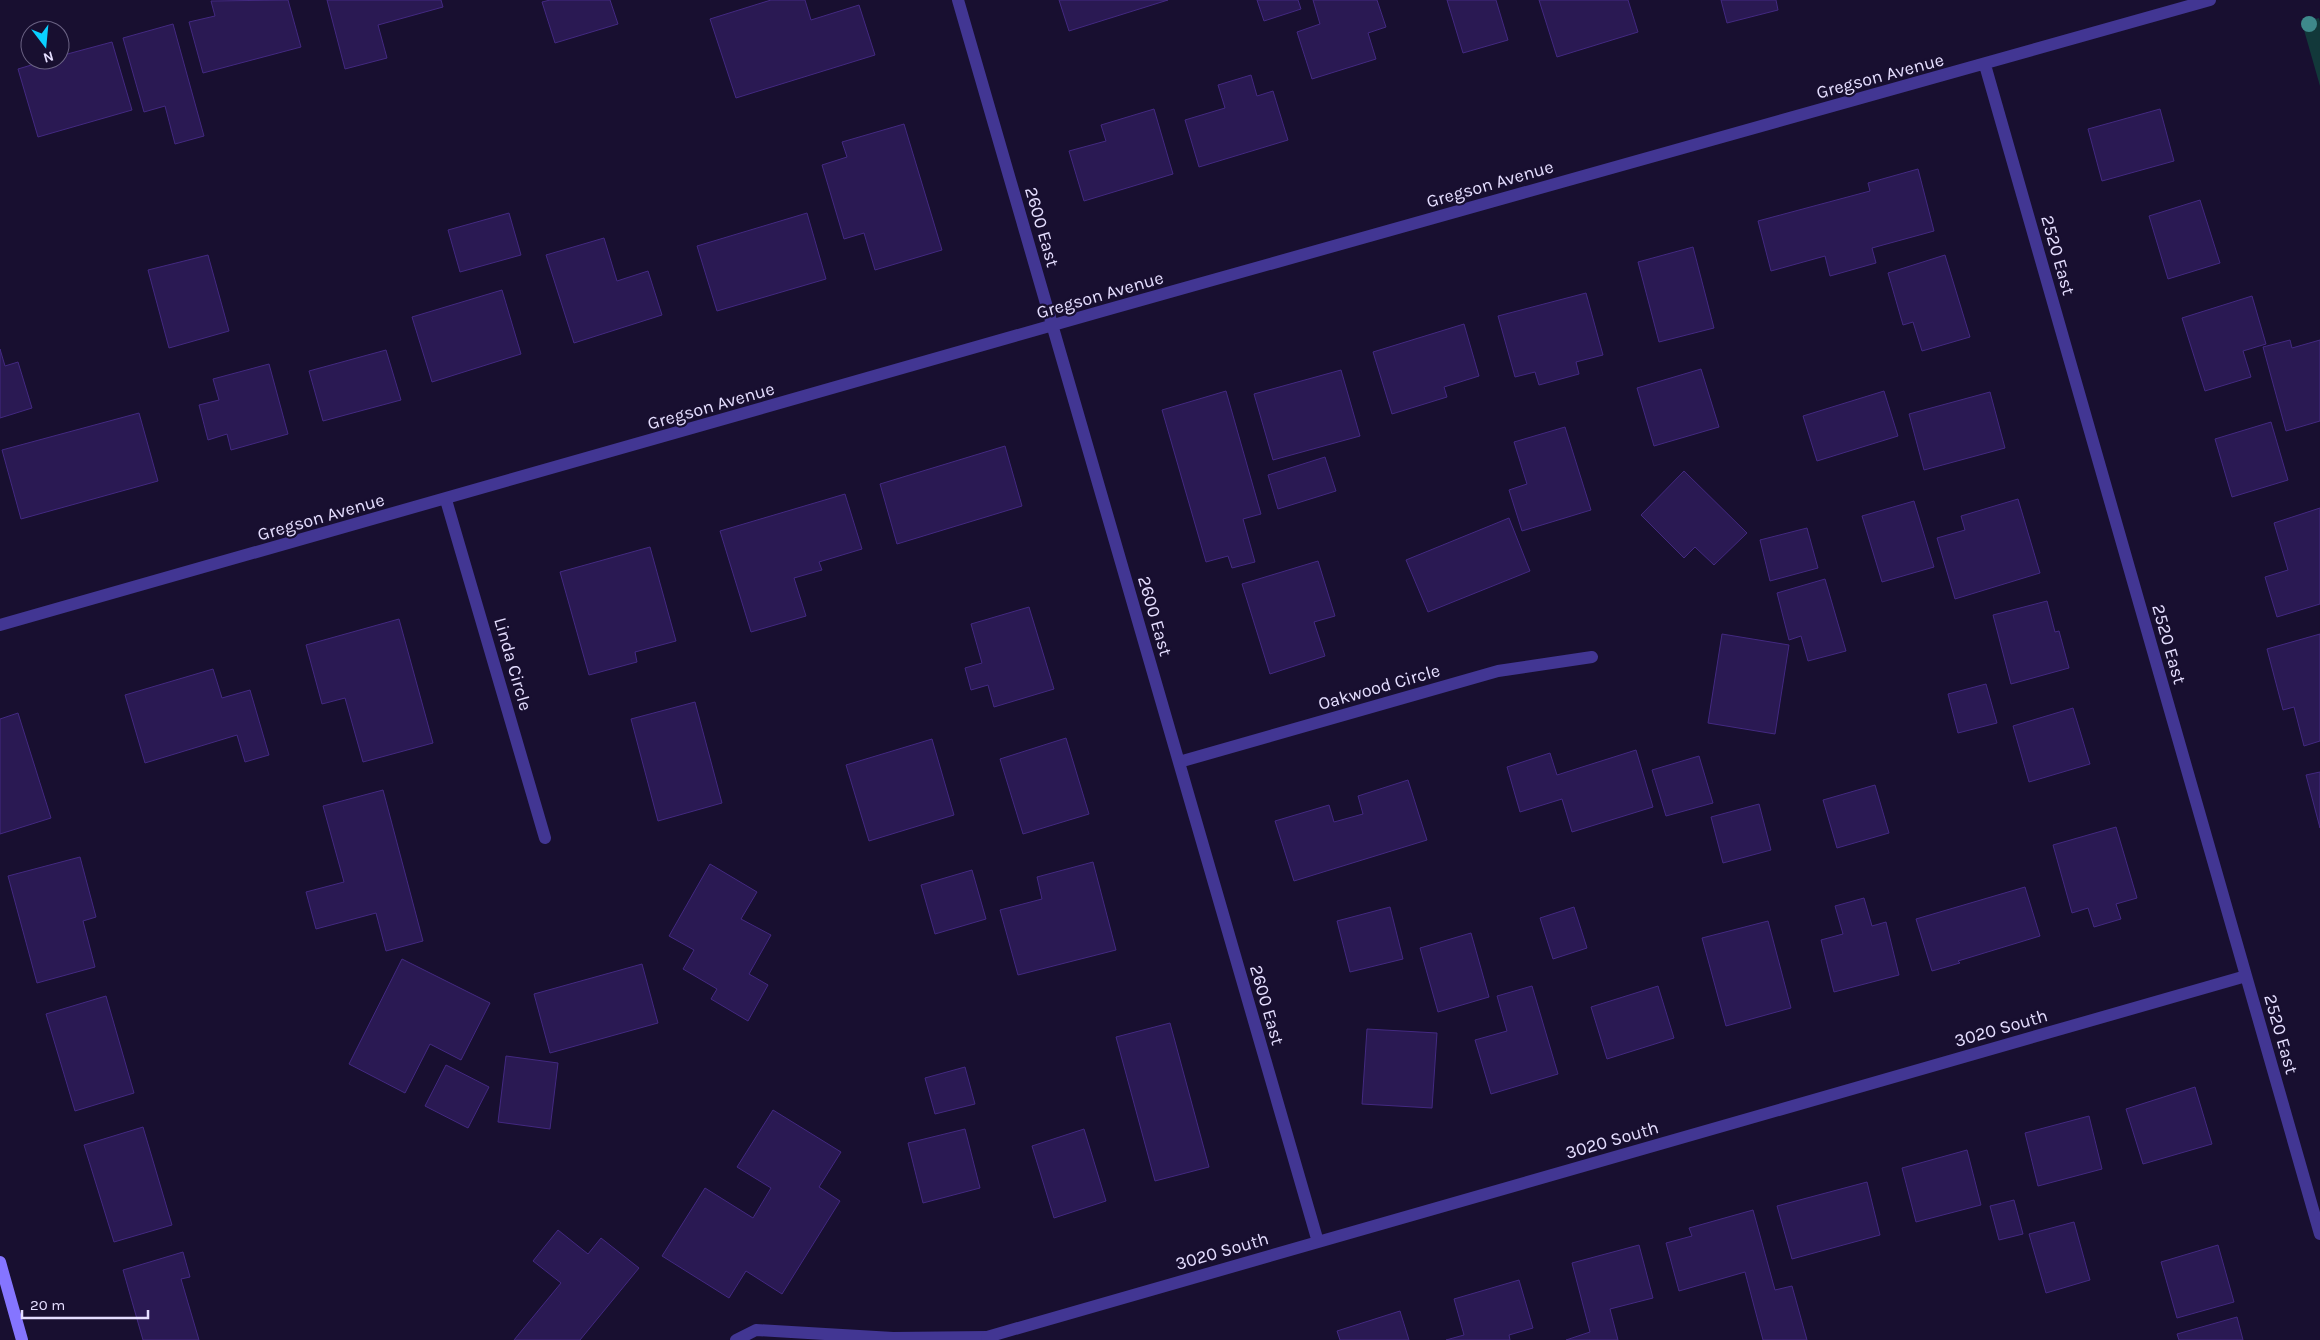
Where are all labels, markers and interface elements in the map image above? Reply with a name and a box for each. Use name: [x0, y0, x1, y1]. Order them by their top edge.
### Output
north arrow: [20, 20, 70, 70]
text: N: [41, 47, 56, 67]
street label: Gregson Avenue: [1814, 48, 1946, 104]
street label: Gregson Avenue: [1424, 155, 1556, 213]
street label: 2600 East: [1020, 184, 1064, 270]
street label: 2520 East: [2036, 212, 2080, 298]
street label: Gregson Avenue: [1034, 266, 1166, 324]
street label: Gregson Avenue: [645, 377, 777, 435]
street label: Gregson Avenue: [255, 488, 387, 546]
street label: 2600 East: [1133, 573, 1177, 659]
street label: 2520 East: [2147, 601, 2191, 687]
street label: Linda Circle: [489, 615, 537, 713]
street label: Oakwood Circle: [1315, 659, 1443, 715]
street label: 2600 East: [1245, 962, 1289, 1048]
street label: 2520 East: [2259, 991, 2303, 1077]
street label: 3020 South: [1952, 1004, 2050, 1052]
street label: 3020 South: [1563, 1116, 1661, 1164]
street label: 3020 South: [1173, 1227, 1271, 1275]
scale bar: [22, 1288, 149, 1320]
text: 20 m: [30, 1296, 65, 1314]

